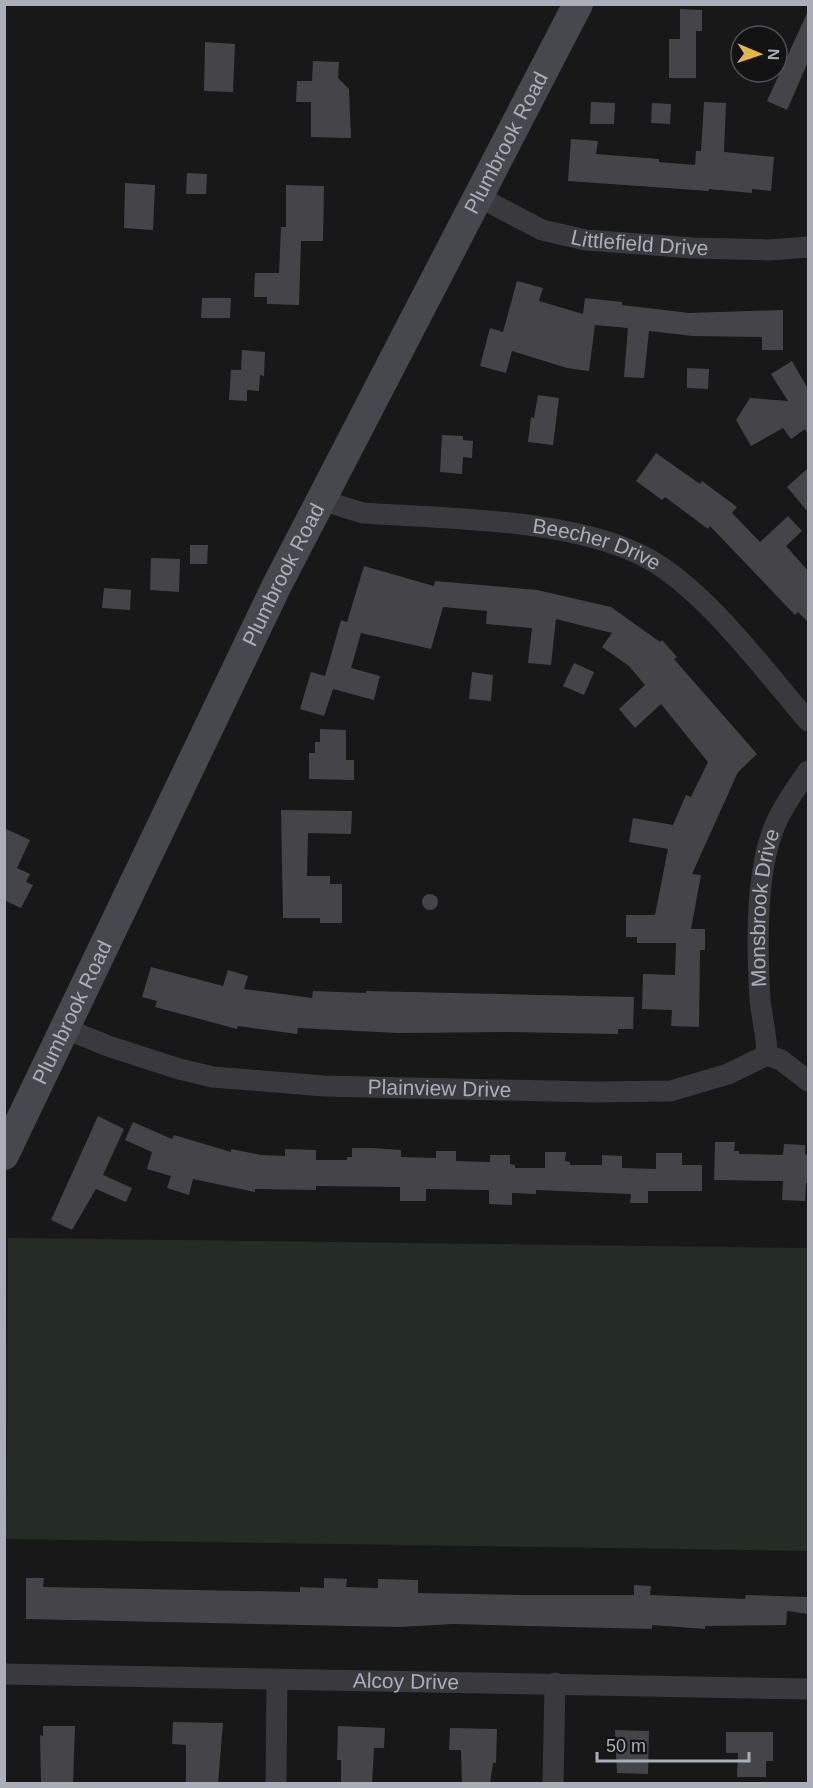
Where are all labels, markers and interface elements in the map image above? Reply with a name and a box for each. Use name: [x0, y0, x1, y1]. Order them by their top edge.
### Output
north arrow: [729, 24, 789, 84]
text: N: [765, 48, 782, 61]
street label: Plumbrook Road: [459, 68, 552, 217]
street label: Littlefield Drive: [569, 225, 709, 259]
street label: Plumbrook Road: [238, 499, 328, 649]
street label: Beecher Drive: [531, 514, 665, 574]
street label: Monsbrook Drive: [746, 826, 783, 987]
street label: Plumbrook Road: [28, 937, 116, 1088]
street label: Plainview Drive: [367, 1075, 512, 1101]
street label: Alcoy Drive: [353, 1669, 459, 1693]
scale bar: [597, 1725, 748, 1763]
text: 50 m: [606, 1736, 646, 1756]

